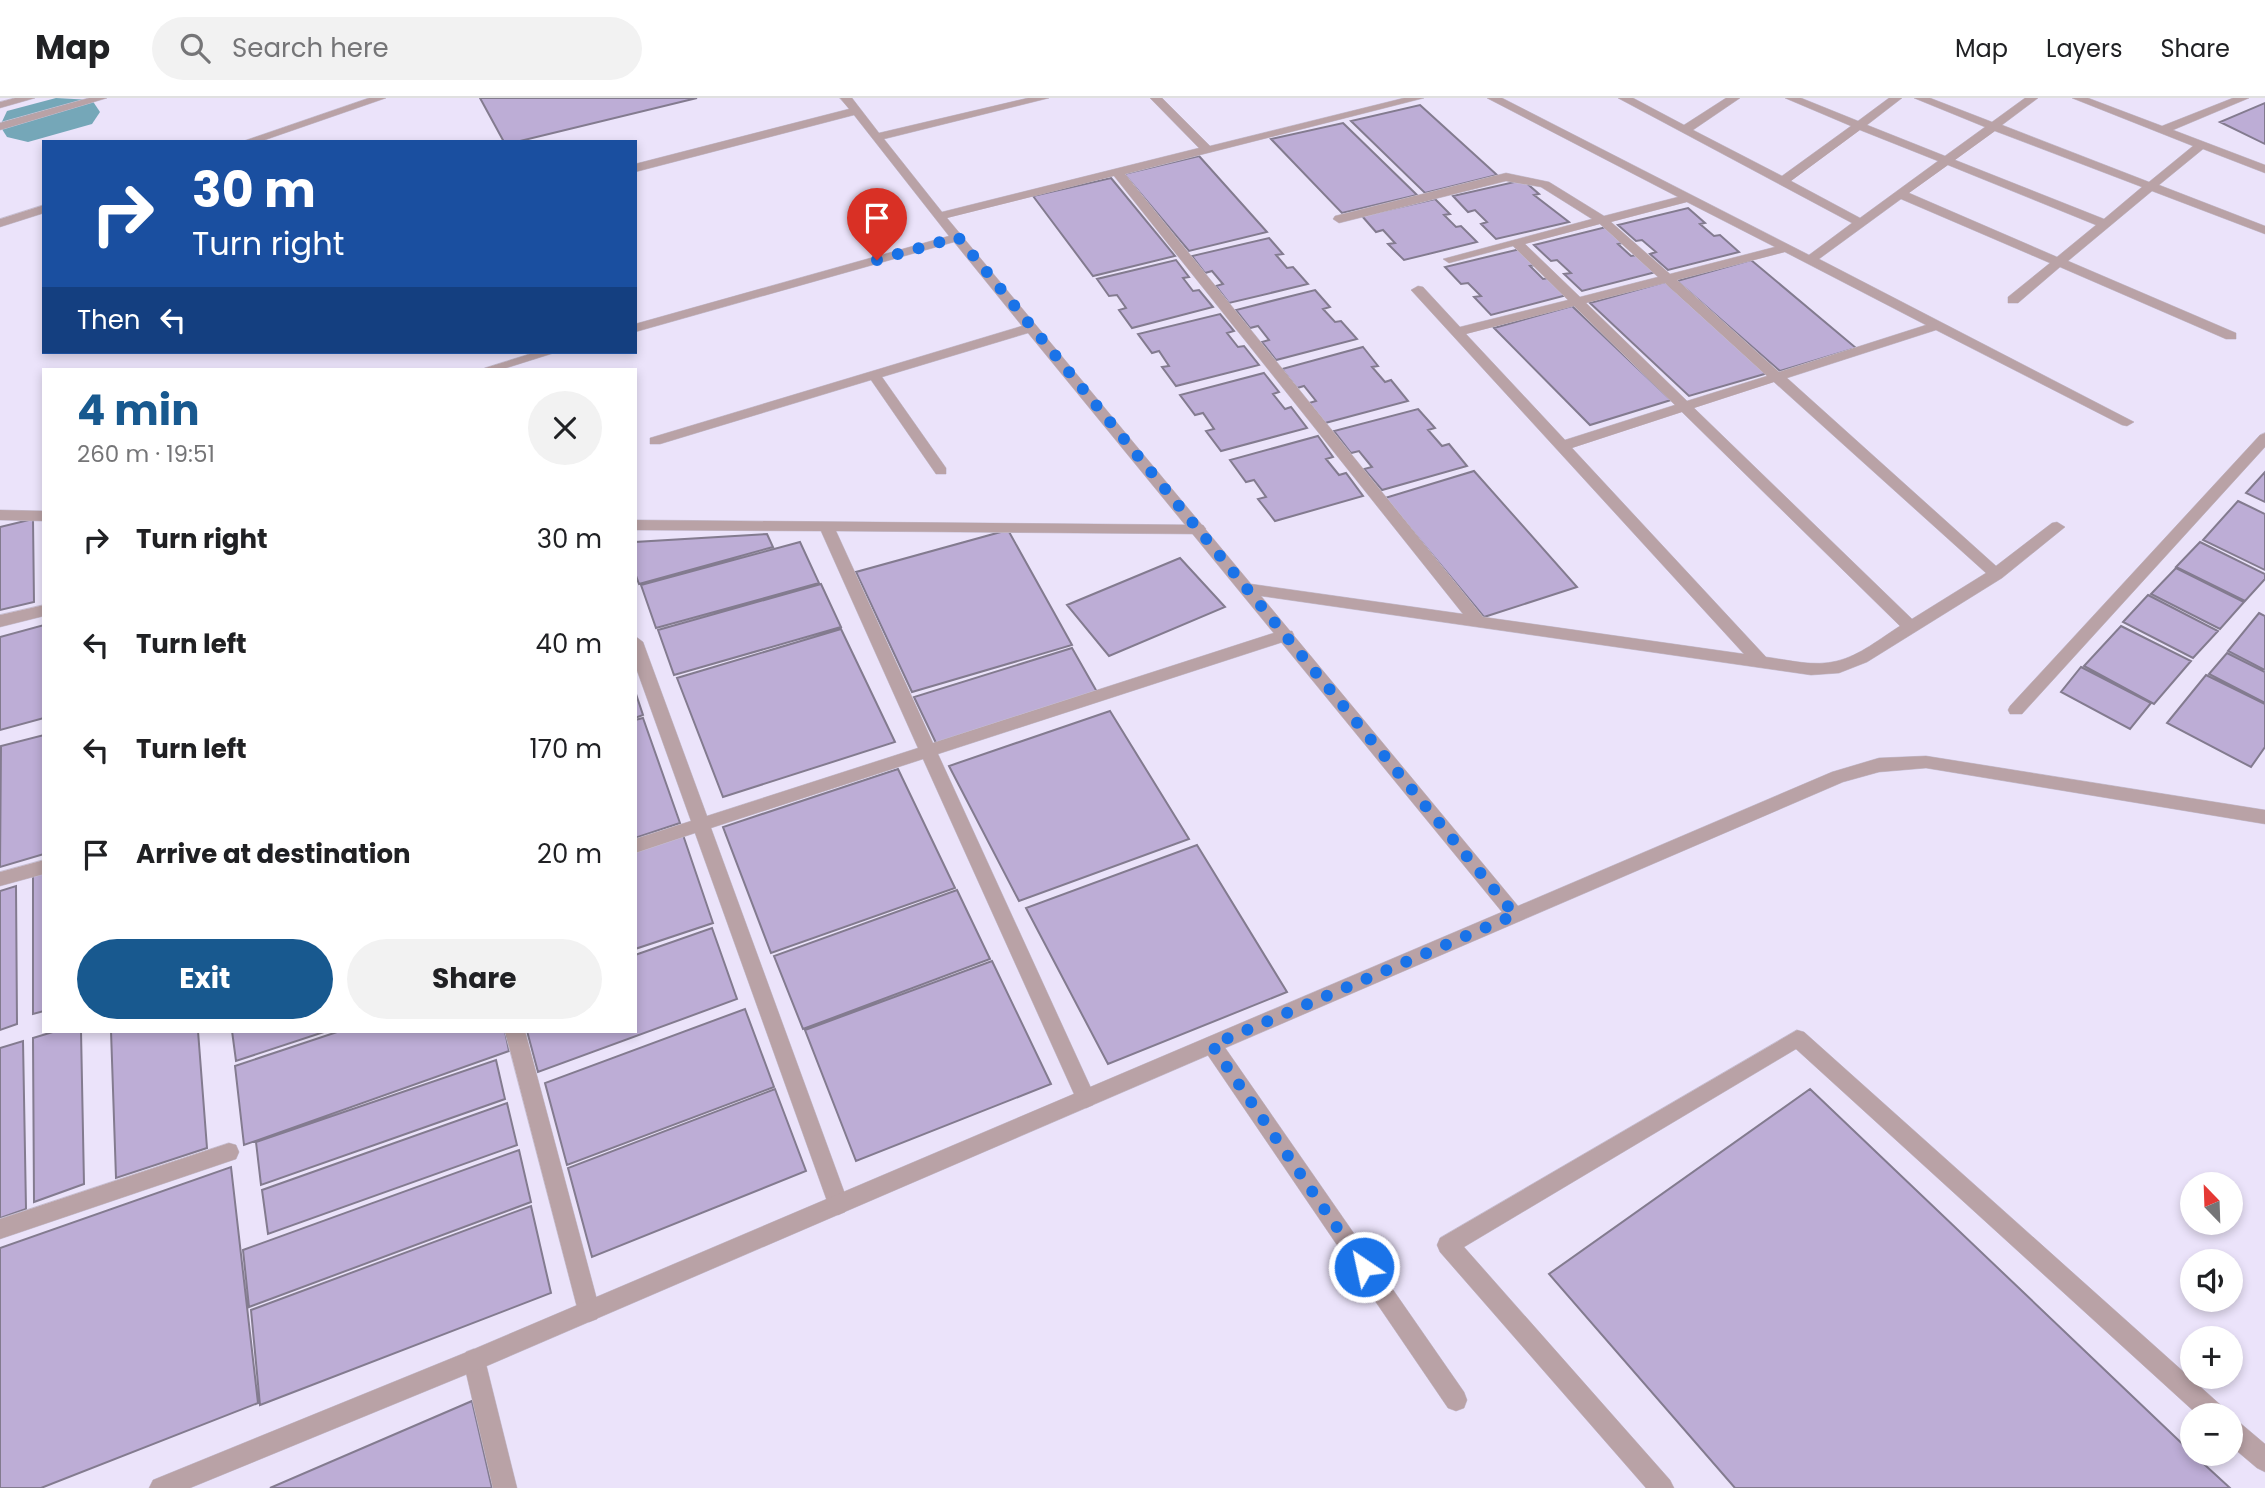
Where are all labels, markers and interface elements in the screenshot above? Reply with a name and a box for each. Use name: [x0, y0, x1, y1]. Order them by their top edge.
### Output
search box: [152, 17, 642, 80]
text: Map: [35, 24, 110, 71]
icon: search: [176, 29, 214, 67]
text: Search here: [232, 30, 389, 66]
text: Map: [1955, 32, 2008, 65]
text: Layers: [2046, 32, 2122, 65]
text: Share: [2160, 32, 2230, 65]
text: 30 m: [192, 156, 316, 224]
icon: right: [77, 168, 168, 259]
pin: [847, 188, 907, 260]
icon: arrive: [858, 199, 896, 237]
text: Turn right: [192, 221, 344, 266]
icon: left: [154, 301, 192, 339]
text: Then: [77, 302, 140, 338]
text: 4 min: [77, 381, 200, 440]
button: close: [528, 391, 602, 465]
text: 260 m · 19:51: [77, 438, 215, 470]
icon: right: [77, 521, 115, 559]
text: Turn right: [136, 521, 268, 557]
text: 30 m: [537, 521, 602, 557]
icon: left: [77, 626, 115, 664]
text: Turn left: [136, 626, 247, 662]
text: 40 m: [536, 626, 602, 662]
icon: left: [77, 731, 115, 769]
text: Turn left: [136, 731, 247, 767]
text: 170 m: [529, 731, 602, 767]
icon: arrive: [77, 836, 115, 874]
text: Arrive at destination: [136, 836, 411, 872]
text: 20 m: [537, 836, 602, 872]
button: Exit: [77, 939, 333, 1019]
button: Share: [347, 939, 602, 1019]
north arrow: [2180, 1172, 2244, 1236]
map controls: [2180, 1172, 2243, 1466]
position arrow: [1327, 1230, 1401, 1304]
button: sound: [2180, 1249, 2243, 1312]
button: +: [2180, 1326, 2243, 1389]
button: −: [2180, 1403, 2243, 1466]

